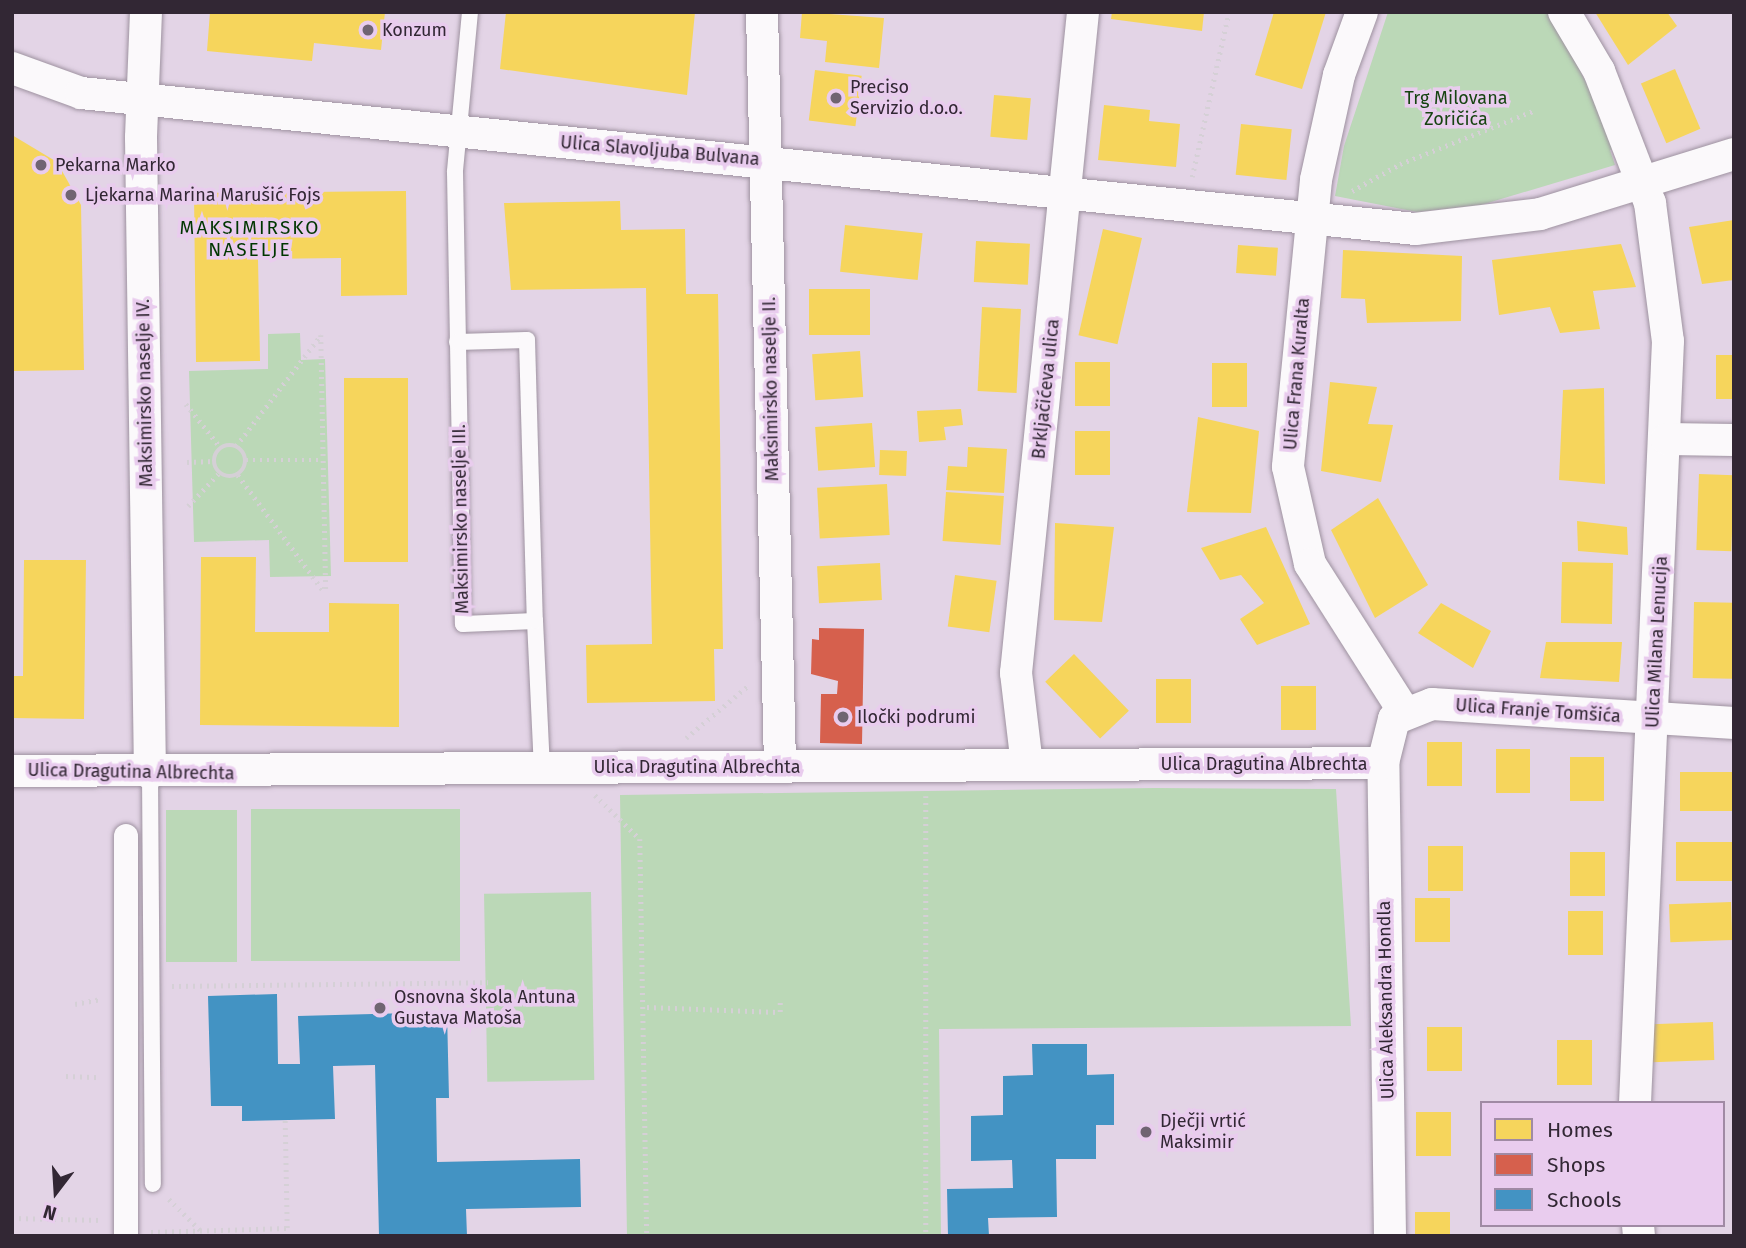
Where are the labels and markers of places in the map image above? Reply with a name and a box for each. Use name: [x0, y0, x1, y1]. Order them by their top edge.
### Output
place label: Konzum: [382, 19, 447, 41]
marker: Konzum: [360, 22, 376, 38]
place label: Preciso Servizio d.o.o.: [850, 77, 963, 119]
marker: Preciso Servizio d.o.o.: [828, 90, 844, 106]
place label: Pekarna Marko: [55, 154, 176, 176]
marker: Pekarna Marko: [33, 157, 49, 173]
place label: Ljekarna Marina Marušić Fojs: [85, 184, 321, 206]
marker: Ljekarna Marina Marušić Fojs: [63, 187, 79, 203]
place label: Iločki podrumi: [857, 706, 976, 728]
marker: Iločki podrumi: [835, 709, 851, 725]
place label: Osnovna škola Antuna Gustava Matoša: [394, 987, 576, 1030]
marker: Osnovna škola Antuna Gustava Matoša: [372, 1000, 388, 1016]
place label: Dječji vrtić Maksimir: [1160, 1111, 1246, 1154]
marker: Dječji vrtić Maksimir: [1138, 1124, 1154, 1140]

